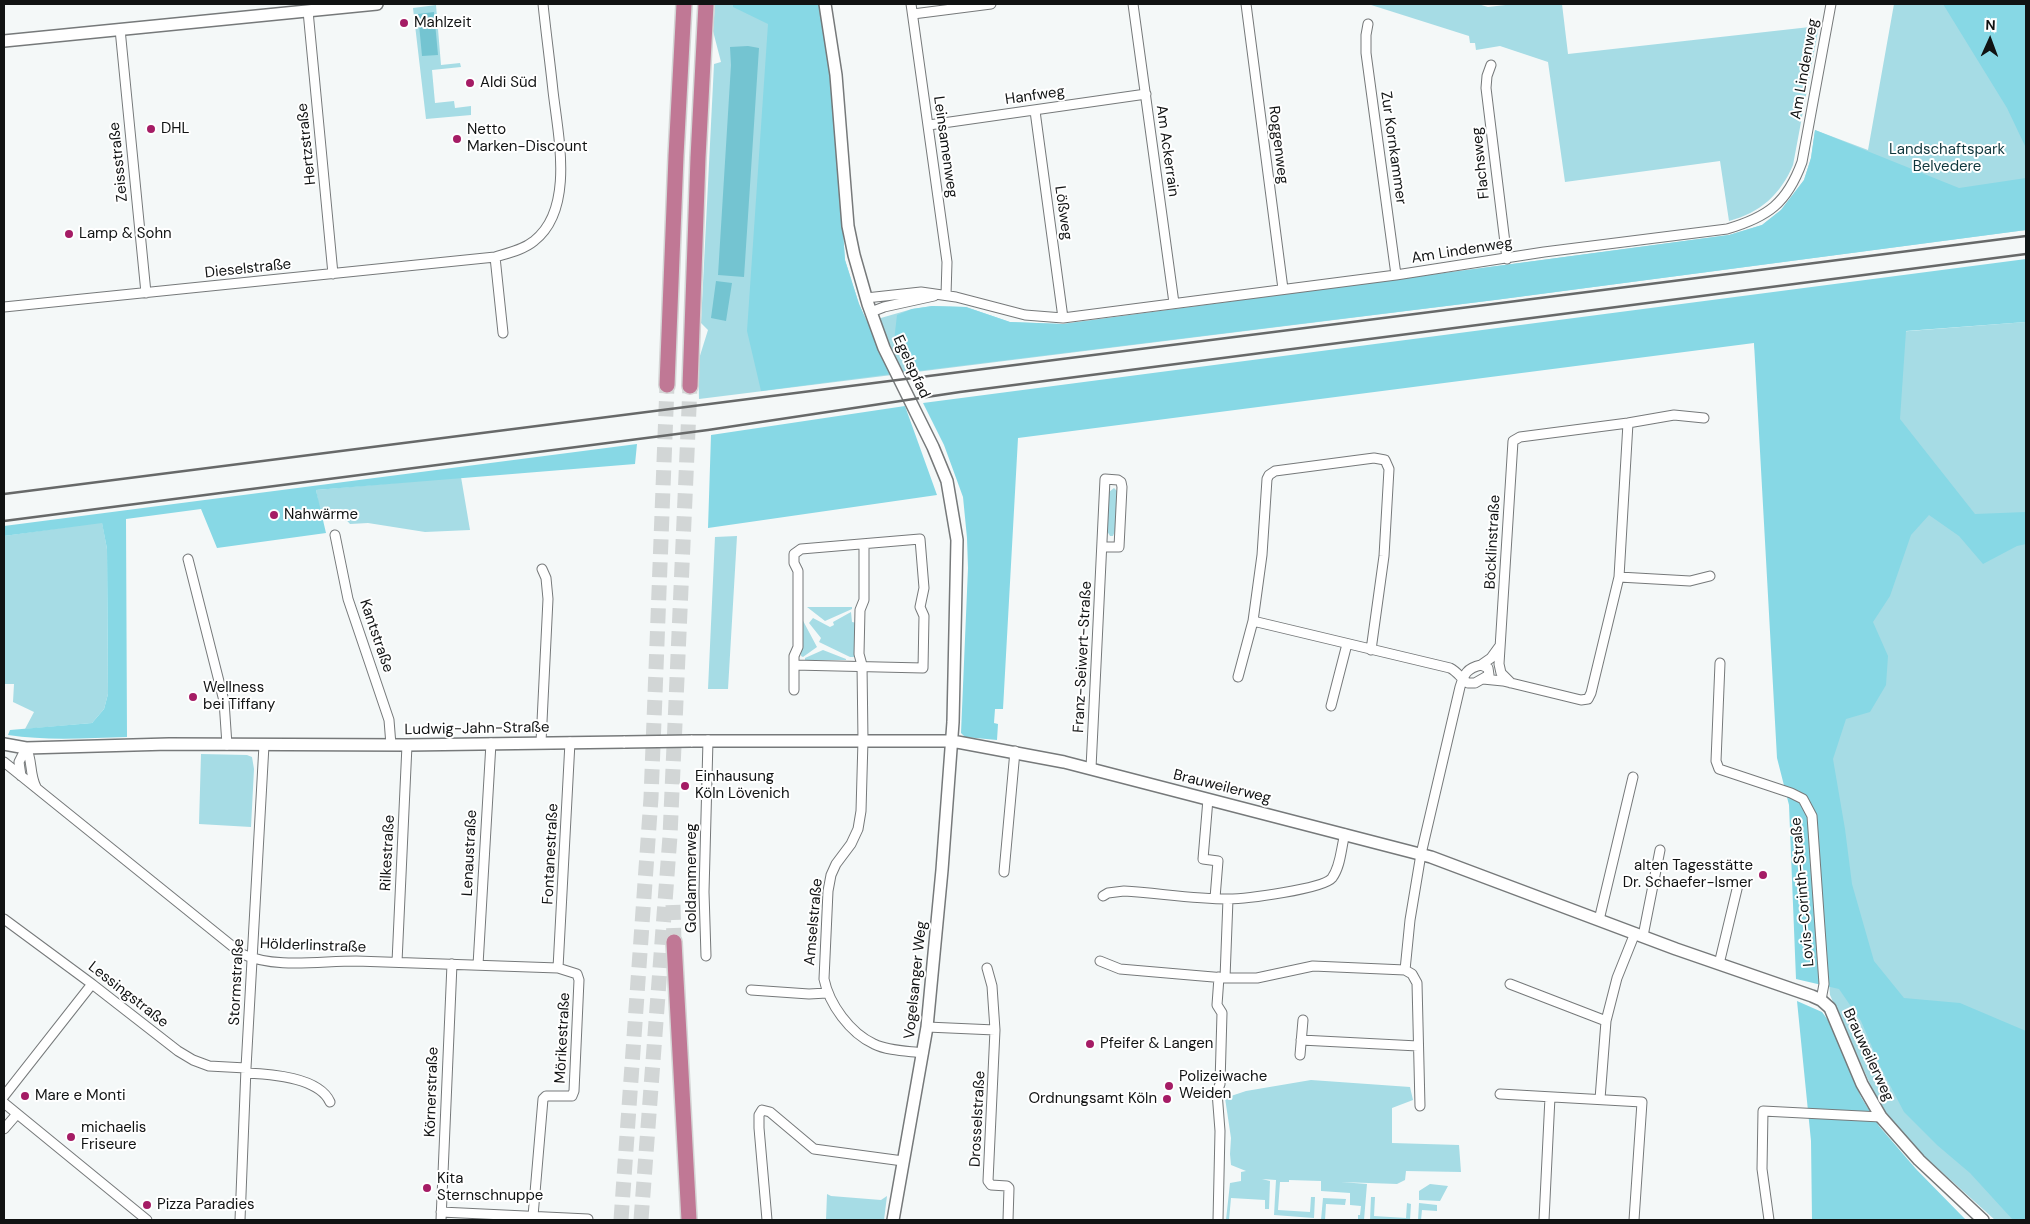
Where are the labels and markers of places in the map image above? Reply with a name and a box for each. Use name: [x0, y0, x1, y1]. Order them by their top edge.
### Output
place label: Mahlzeit: [414, 14, 472, 32]
marker: Mahlzeit: [398, 17, 410, 29]
place label: Aldi Süd: [480, 74, 537, 92]
marker: Aldi Süd: [464, 77, 476, 89]
place label: DHL: [161, 120, 189, 138]
place label: Netto Marken-Discount: [467, 121, 588, 156]
marker: DHL: [145, 123, 157, 135]
marker: Netto Marken-Discount: [451, 133, 463, 145]
place label: Lamp & Sohn: [79, 225, 172, 243]
marker: Lamp & Sohn: [63, 228, 75, 240]
place label: Nahwärme: [284, 506, 358, 524]
marker: Nahwärme: [268, 509, 280, 521]
place label: Wellness bei Tiffany: [203, 679, 275, 714]
marker: Wellness bei Tiffany: [187, 691, 199, 703]
place label: Einhausung Köln Lövenich: [695, 768, 790, 803]
marker: Einhausung Köln Lövenich: [679, 780, 691, 792]
place label: alten Tagesstätte Dr. Schaefer-Ismer: [1623, 857, 1753, 892]
marker: alten Tagesstätte Dr. Schaefer-Ismer: [1757, 869, 1769, 881]
place label: Pfeifer & Langen: [1100, 1035, 1213, 1053]
marker: Pfeifer & Langen: [1084, 1038, 1096, 1050]
place label: Polizeiwache Weiden: [1179, 1068, 1267, 1103]
marker: Polizeiwache Weiden: [1163, 1080, 1175, 1092]
place label: Mare e Monti: [35, 1087, 126, 1105]
marker: Mare e Monti: [19, 1090, 31, 1102]
place label: Ordnungsamt Köln: [1028, 1090, 1157, 1108]
marker: Ordnungsamt Köln: [1161, 1093, 1173, 1105]
place label: michaelis Friseure: [81, 1119, 146, 1154]
marker: michaelis Friseure: [65, 1131, 77, 1143]
place label: Kita Sternschnuppe: [437, 1170, 543, 1205]
marker: Kita Sternschnuppe: [421, 1182, 433, 1194]
place label: Pizza Paradies: [157, 1196, 254, 1214]
marker: Pizza Paradies: [141, 1199, 153, 1211]

